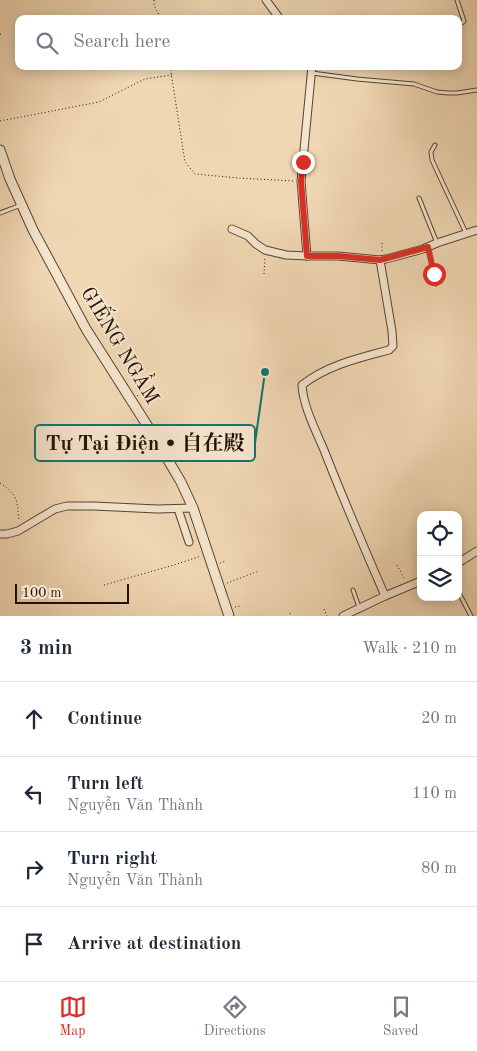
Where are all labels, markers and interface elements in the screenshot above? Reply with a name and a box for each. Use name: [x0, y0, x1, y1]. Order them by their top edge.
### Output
search box: [15, 15, 462, 70]
icon: search: [33, 29, 61, 57]
text: Search here: [73, 33, 170, 52]
route end: [292, 151, 315, 174]
route start: [423, 263, 446, 286]
street label: GIẾNG NGẦM: [76, 281, 167, 408]
callout: Tự Tại Điện • 自在殿: [35, 425, 255, 461]
text: Tự Tại Điện • 自在殿: [45, 432, 245, 455]
map controls: [417, 511, 462, 601]
button: locate: [417, 511, 462, 556]
button: layers: [417, 556, 462, 601]
scale bar: [15, 581, 129, 604]
text: 100 m: [22, 586, 61, 600]
text: 3 min: [20, 638, 73, 659]
text: Walk · 210 m: [362, 641, 457, 657]
icon: ahead: [20, 705, 48, 733]
text: Continue: [67, 710, 142, 729]
text: 20 m: [421, 711, 457, 727]
text: Turn left: [67, 775, 144, 794]
icon: left: [20, 780, 48, 808]
text: 110 m: [412, 786, 457, 802]
text: Nguyễn Văn Thành: [67, 798, 203, 814]
text: Turn right: [67, 850, 157, 869]
icon: right: [20, 855, 48, 883]
text: 80 m: [421, 861, 457, 877]
text: Nguyễn Văn Thành: [67, 873, 203, 889]
icon: arrive: [20, 930, 48, 958]
text: Arrive at destination: [67, 935, 241, 954]
tab: Map: [59, 993, 87, 1040]
tab: Directions: [204, 993, 266, 1040]
tab: Saved: [383, 993, 418, 1040]

